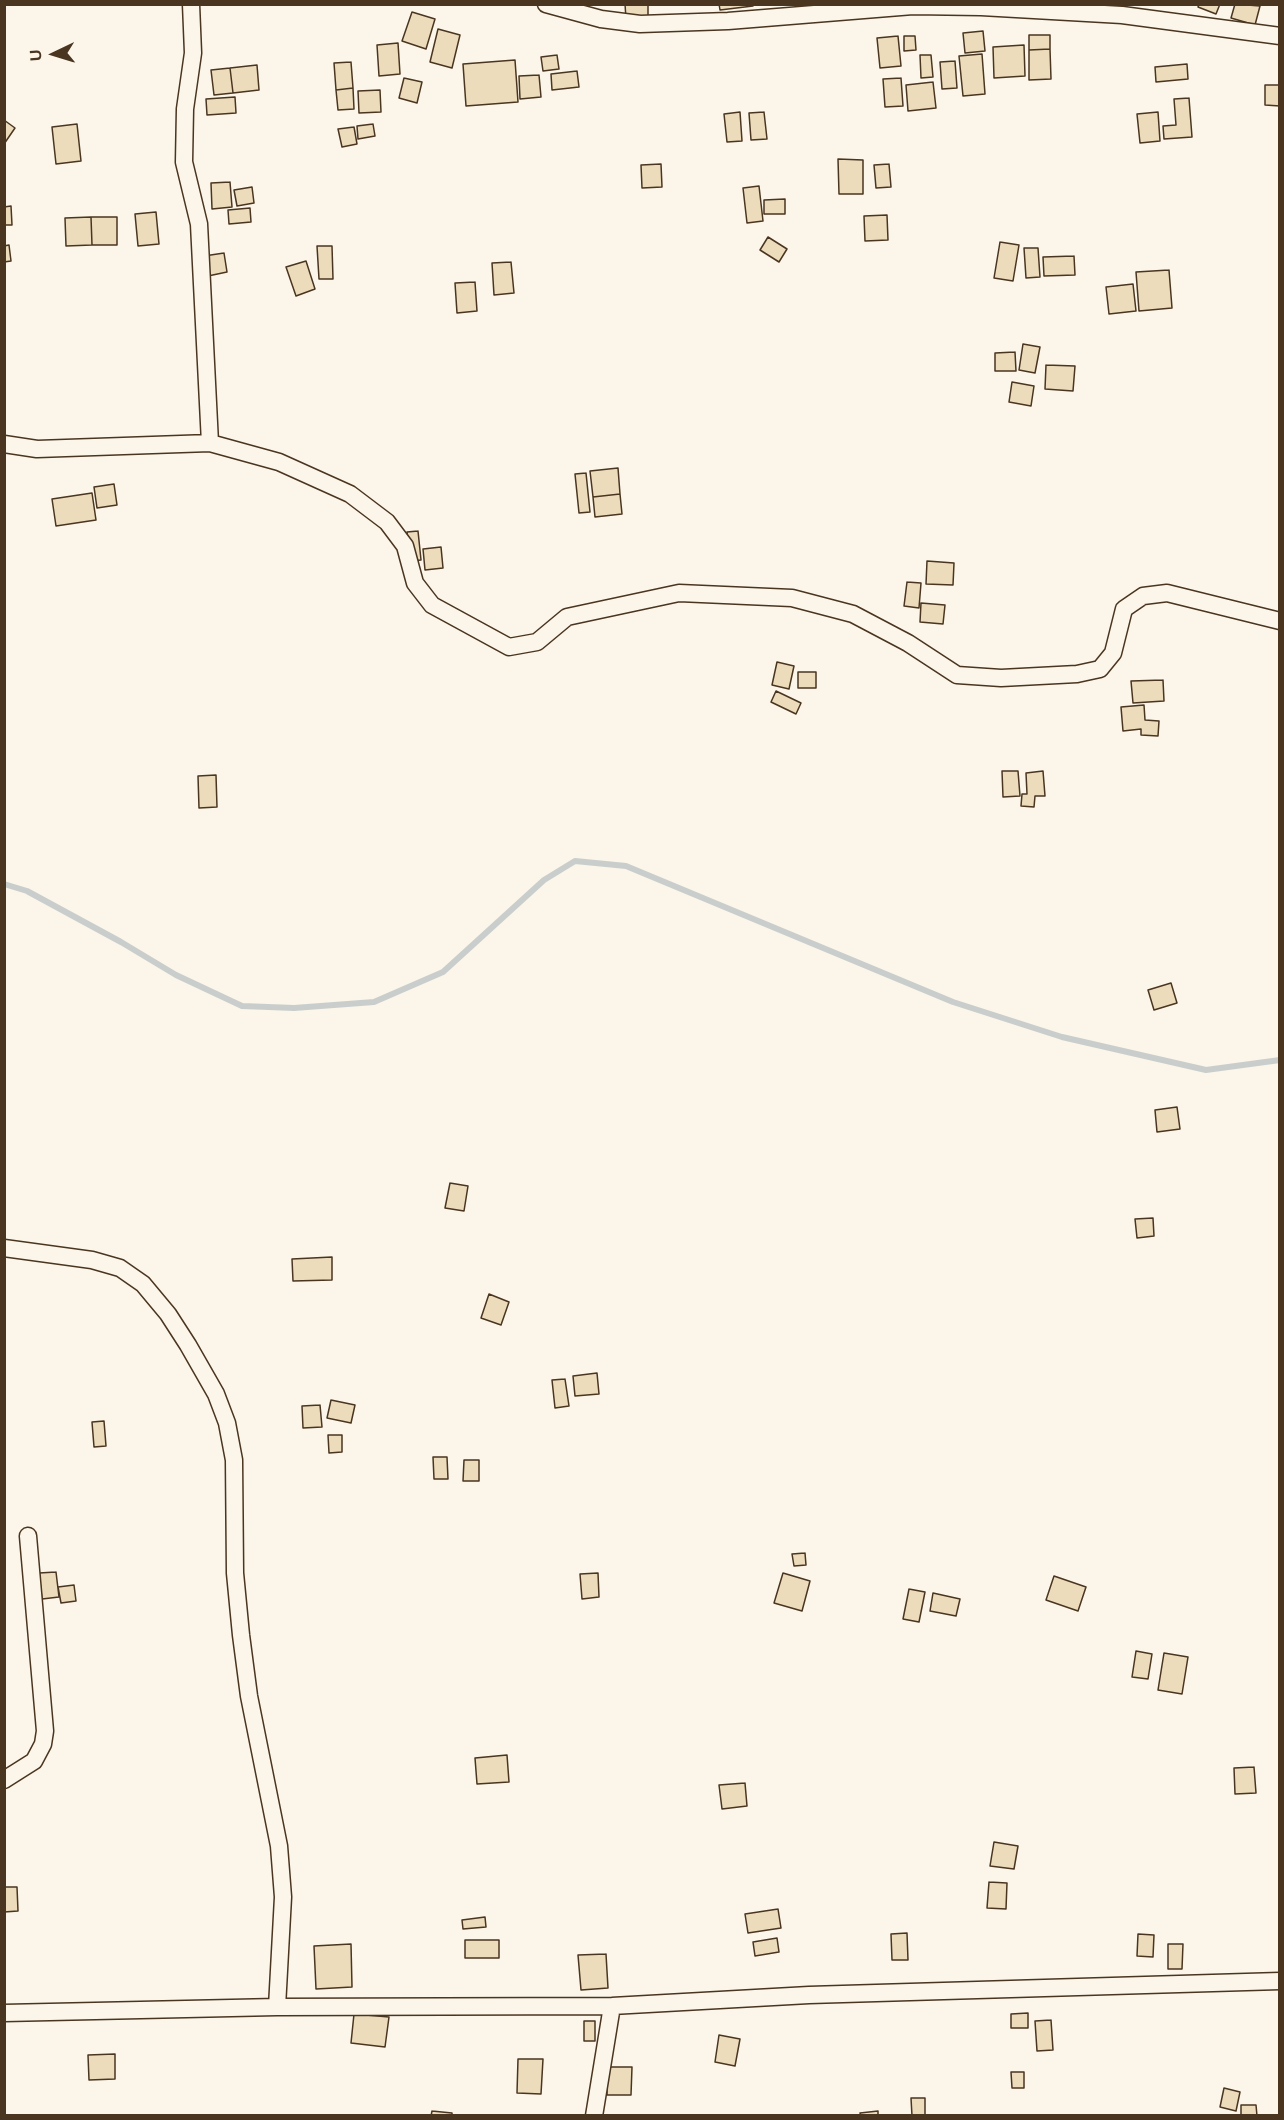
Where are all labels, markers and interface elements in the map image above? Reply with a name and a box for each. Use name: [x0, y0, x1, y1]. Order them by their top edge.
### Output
north arrow: [24, 24, 84, 84]
text: U: [27, 49, 44, 62]

